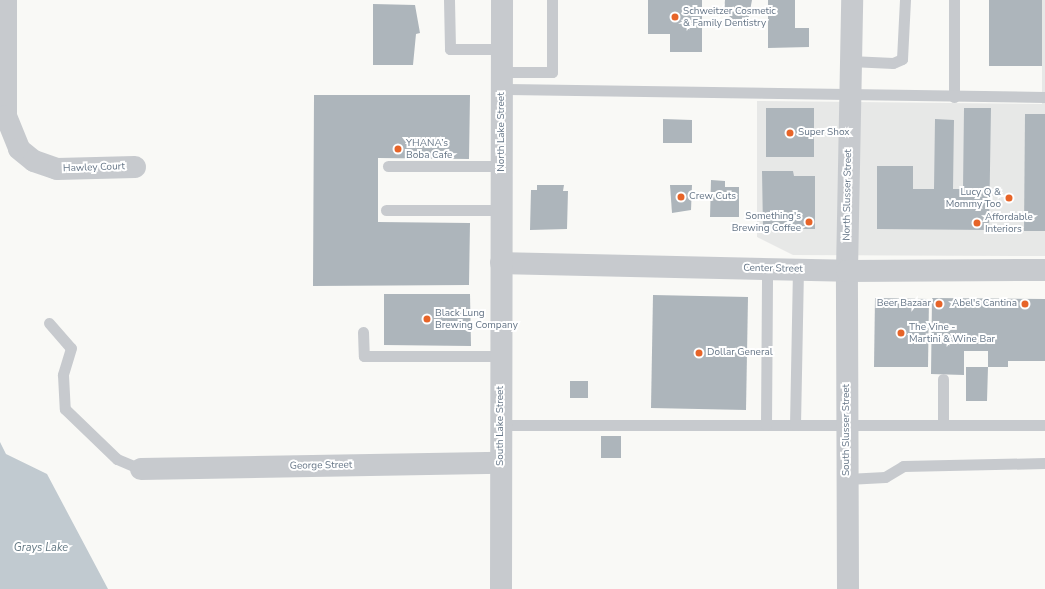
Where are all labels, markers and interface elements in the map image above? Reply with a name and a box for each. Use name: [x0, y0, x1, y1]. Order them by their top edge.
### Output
place label: Schweitzer Cosmetic & Family Dentistry: [683, 5, 776, 28]
marker: Schweitzer Cosmetic & Family Dentistry: [670, 12, 680, 22]
street label: North Lake Street: [496, 92, 508, 172]
place label: Super Shox: [798, 127, 850, 139]
marker: Super Shox: [785, 128, 795, 138]
place label: YHANA’s Boba Cafe: [406, 137, 452, 160]
marker: YHANA’s Boba Cafe: [393, 144, 403, 154]
street label: North Slusser Street: [841, 149, 855, 241]
street label: Hawley Court: [63, 161, 125, 175]
place label: Lucy Q & Mommy Too: [946, 186, 1001, 210]
place label: Crew Cuts: [689, 191, 736, 203]
marker: Crew Cuts: [676, 192, 686, 202]
marker: Lucy Q & Mommy Too: [1004, 193, 1014, 203]
place label: Something's Brewing Coffee: [732, 210, 801, 234]
place label: Affordable Interiors: [985, 211, 1033, 234]
marker: Something's Brewing Coffee: [804, 217, 814, 227]
marker: Affordable Interiors: [972, 218, 982, 228]
street label: Center Street: [743, 262, 803, 276]
place label: Beer Bazaar: [877, 298, 931, 310]
place label: Abel's Cantina: [952, 298, 1017, 310]
marker: Beer Bazaar: [934, 299, 944, 309]
marker: Abel's Cantina: [1020, 299, 1030, 309]
place label: Black Lung Brewing Company: [435, 307, 518, 330]
marker: Black Lung Brewing Company: [422, 314, 432, 324]
place label: The Vine - Martini & Wine Bar: [909, 321, 995, 344]
marker: The Vine - Martini & Wine Bar: [896, 328, 906, 338]
place label: Dollar General: [707, 347, 773, 359]
marker: Dollar General: [694, 348, 704, 358]
street label: South Slusser Street: [841, 384, 853, 476]
street label: South Lake Street: [495, 386, 507, 466]
street label: George Street: [290, 459, 352, 473]
water label: Grays Lake: [14, 541, 68, 555]

